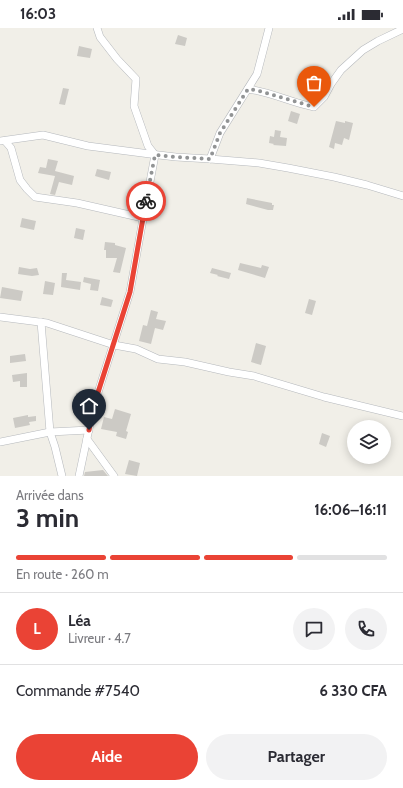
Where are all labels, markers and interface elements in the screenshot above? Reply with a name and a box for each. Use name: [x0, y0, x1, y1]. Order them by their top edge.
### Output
text: 16:03: [20, 5, 56, 23]
pin: [297, 66, 331, 107]
icon: bag: [303, 72, 325, 94]
courier: [126, 181, 166, 221]
icon: bike: [135, 190, 157, 212]
pin: [72, 389, 106, 430]
icon: home: [78, 395, 100, 417]
map controls: [347, 420, 391, 464]
button: layers: [347, 420, 391, 464]
text: Arrivée dans: [16, 487, 84, 503]
text: 16:06–16:11: [314, 501, 387, 519]
text: 3 min: [16, 502, 79, 534]
text: En route · 260 m: [16, 566, 109, 582]
button: chat: [293, 608, 335, 650]
button: phone: [345, 608, 387, 650]
text: Léa: [68, 612, 91, 630]
text: L: [33, 620, 41, 638]
text: Livreur · 4.7: [68, 630, 131, 646]
text: Commande #7540: [16, 682, 140, 700]
text: 6 330 CFA: [319, 682, 387, 700]
button: Aide: [16, 734, 198, 780]
button: Partager: [206, 734, 387, 780]

